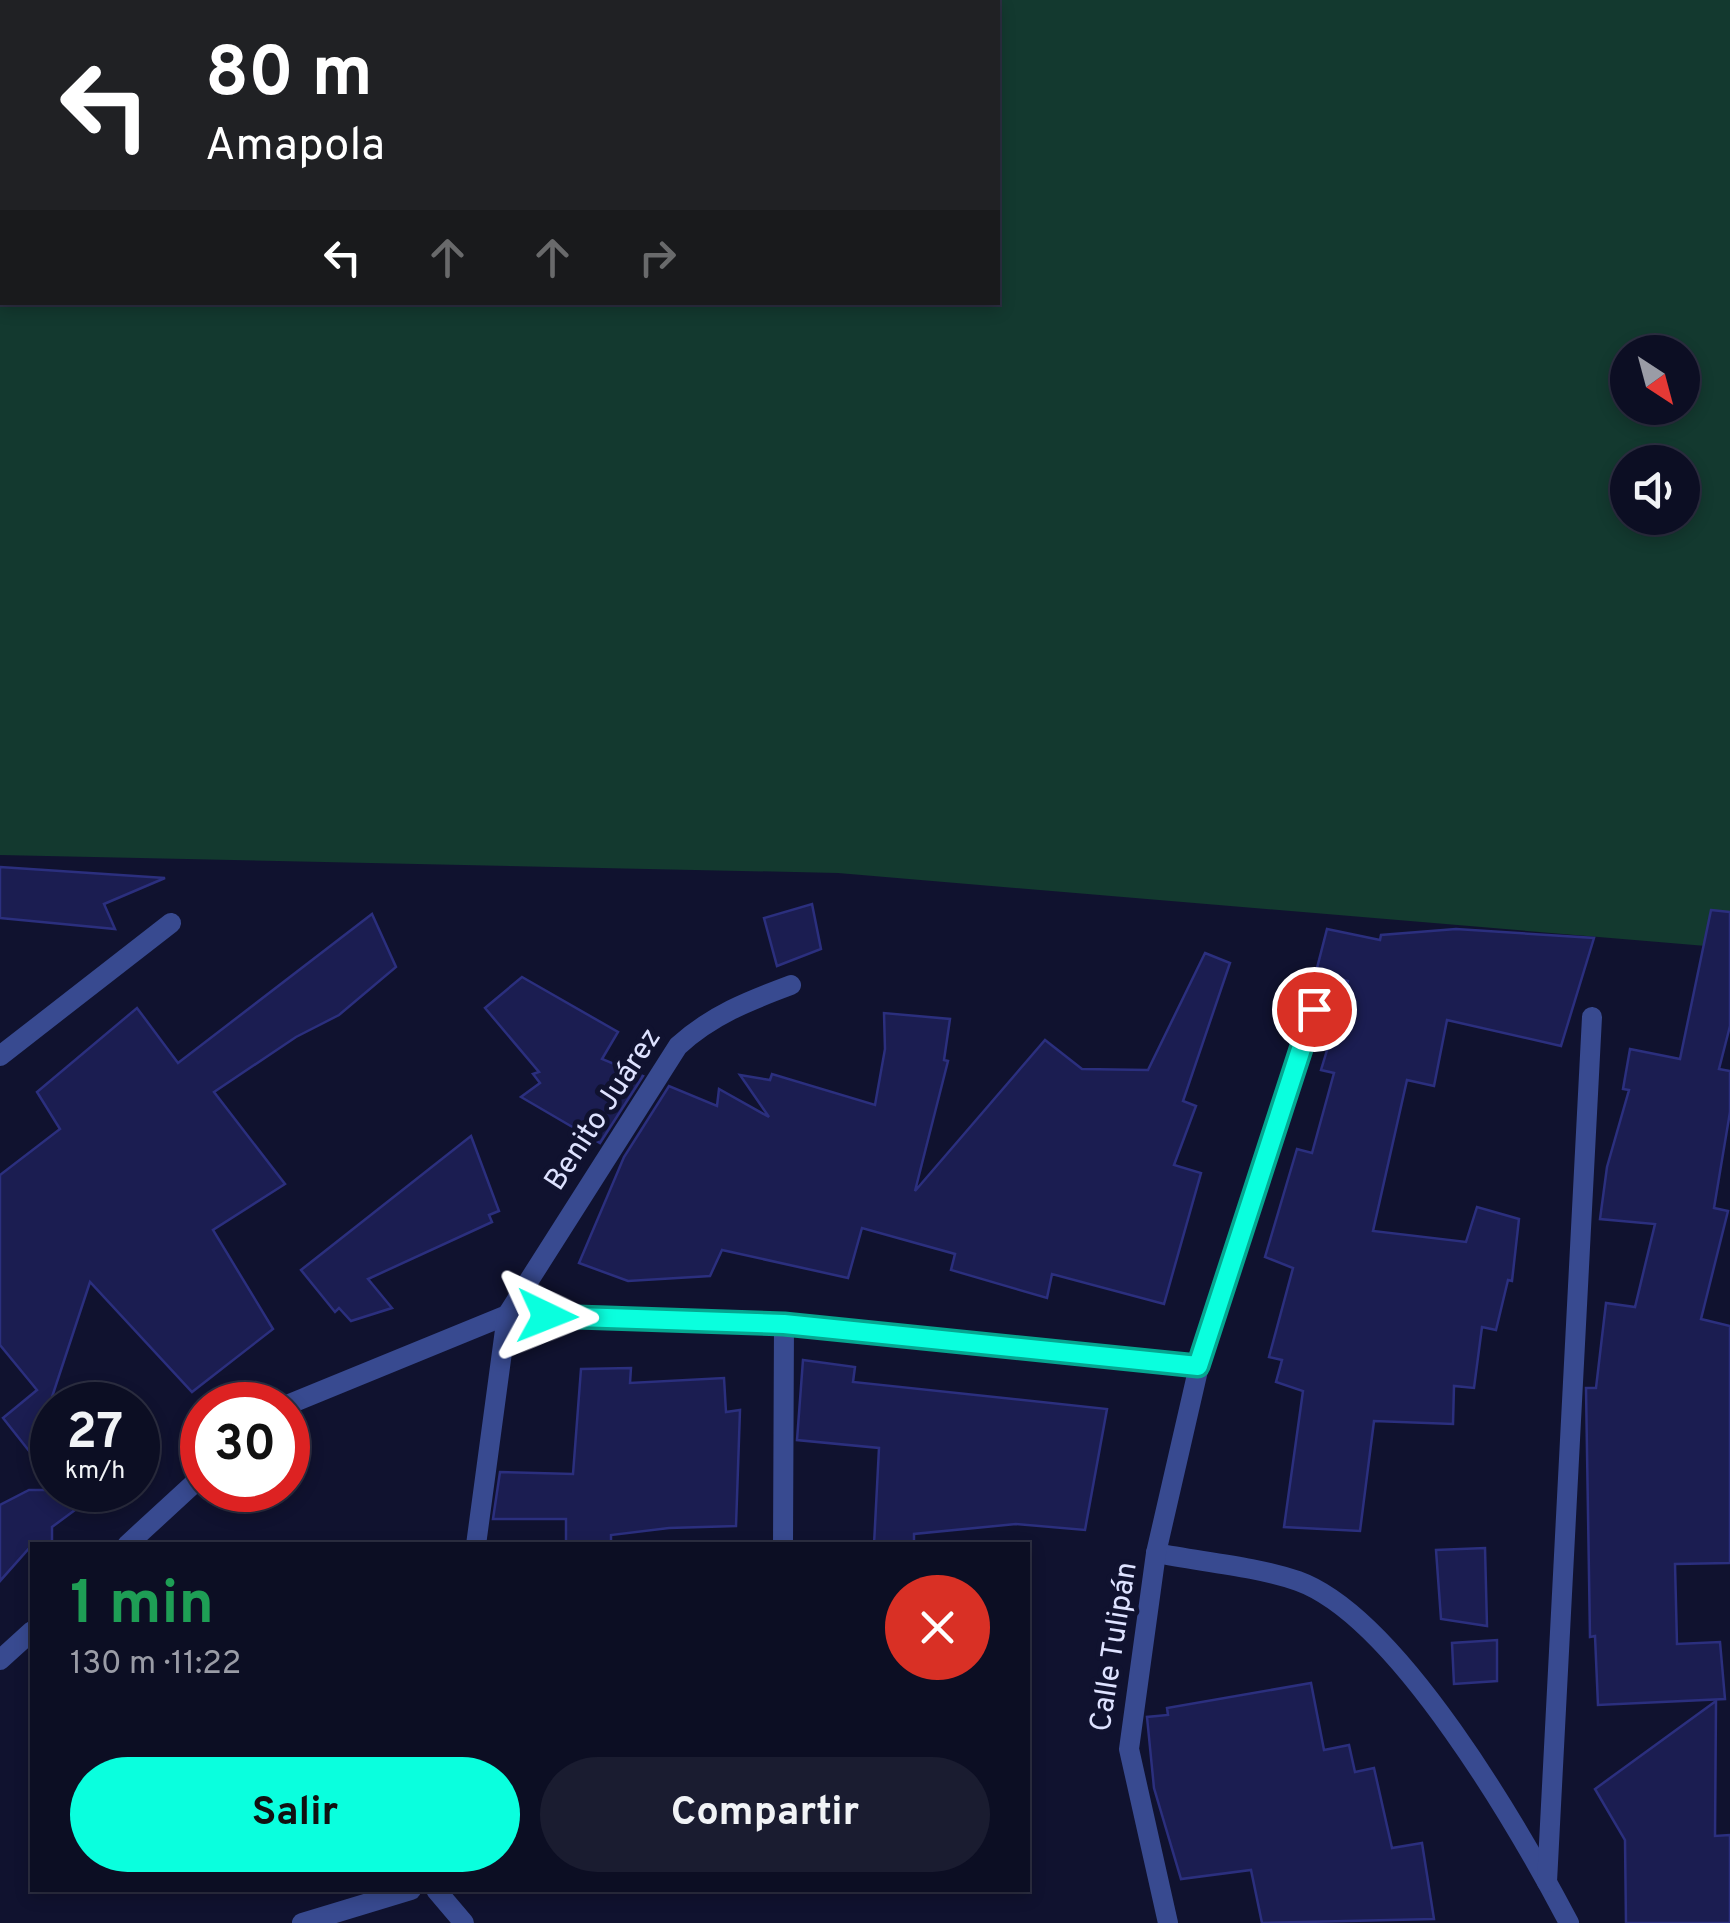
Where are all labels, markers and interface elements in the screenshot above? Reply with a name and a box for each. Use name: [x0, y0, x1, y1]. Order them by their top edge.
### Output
text: 80 m: [205, 32, 373, 121]
icon: left: [40, 40, 170, 170]
text: Amapola: [205, 119, 385, 176]
icon: left: [315, 230, 370, 285]
icon: ahead: [420, 230, 475, 285]
icon: ahead: [525, 230, 580, 285]
icon: right: [630, 230, 685, 285]
north arrow: [1610, 335, 1700, 425]
map controls: [1610, 335, 1700, 535]
button: sound: [1610, 445, 1700, 535]
pin: [1272, 967, 1357, 1052]
icon: arrive: [1287, 982, 1342, 1037]
street label: Benito Juárez: [538, 1022, 670, 1198]
position arrow: [495, 1264, 599, 1368]
speed limit sign: 30: [180, 1382, 310, 1512]
text: 27: [67, 1403, 123, 1466]
text: km/h: [65, 1456, 125, 1488]
street label: Calle Tulipán: [1083, 1560, 1147, 1734]
text: 1 min: [70, 1569, 214, 1645]
button: close: [885, 1575, 990, 1680]
text: 130 m · 11:22: [70, 1645, 241, 1685]
button: Salir: [70, 1757, 520, 1872]
button: Compartir: [540, 1757, 990, 1872]

